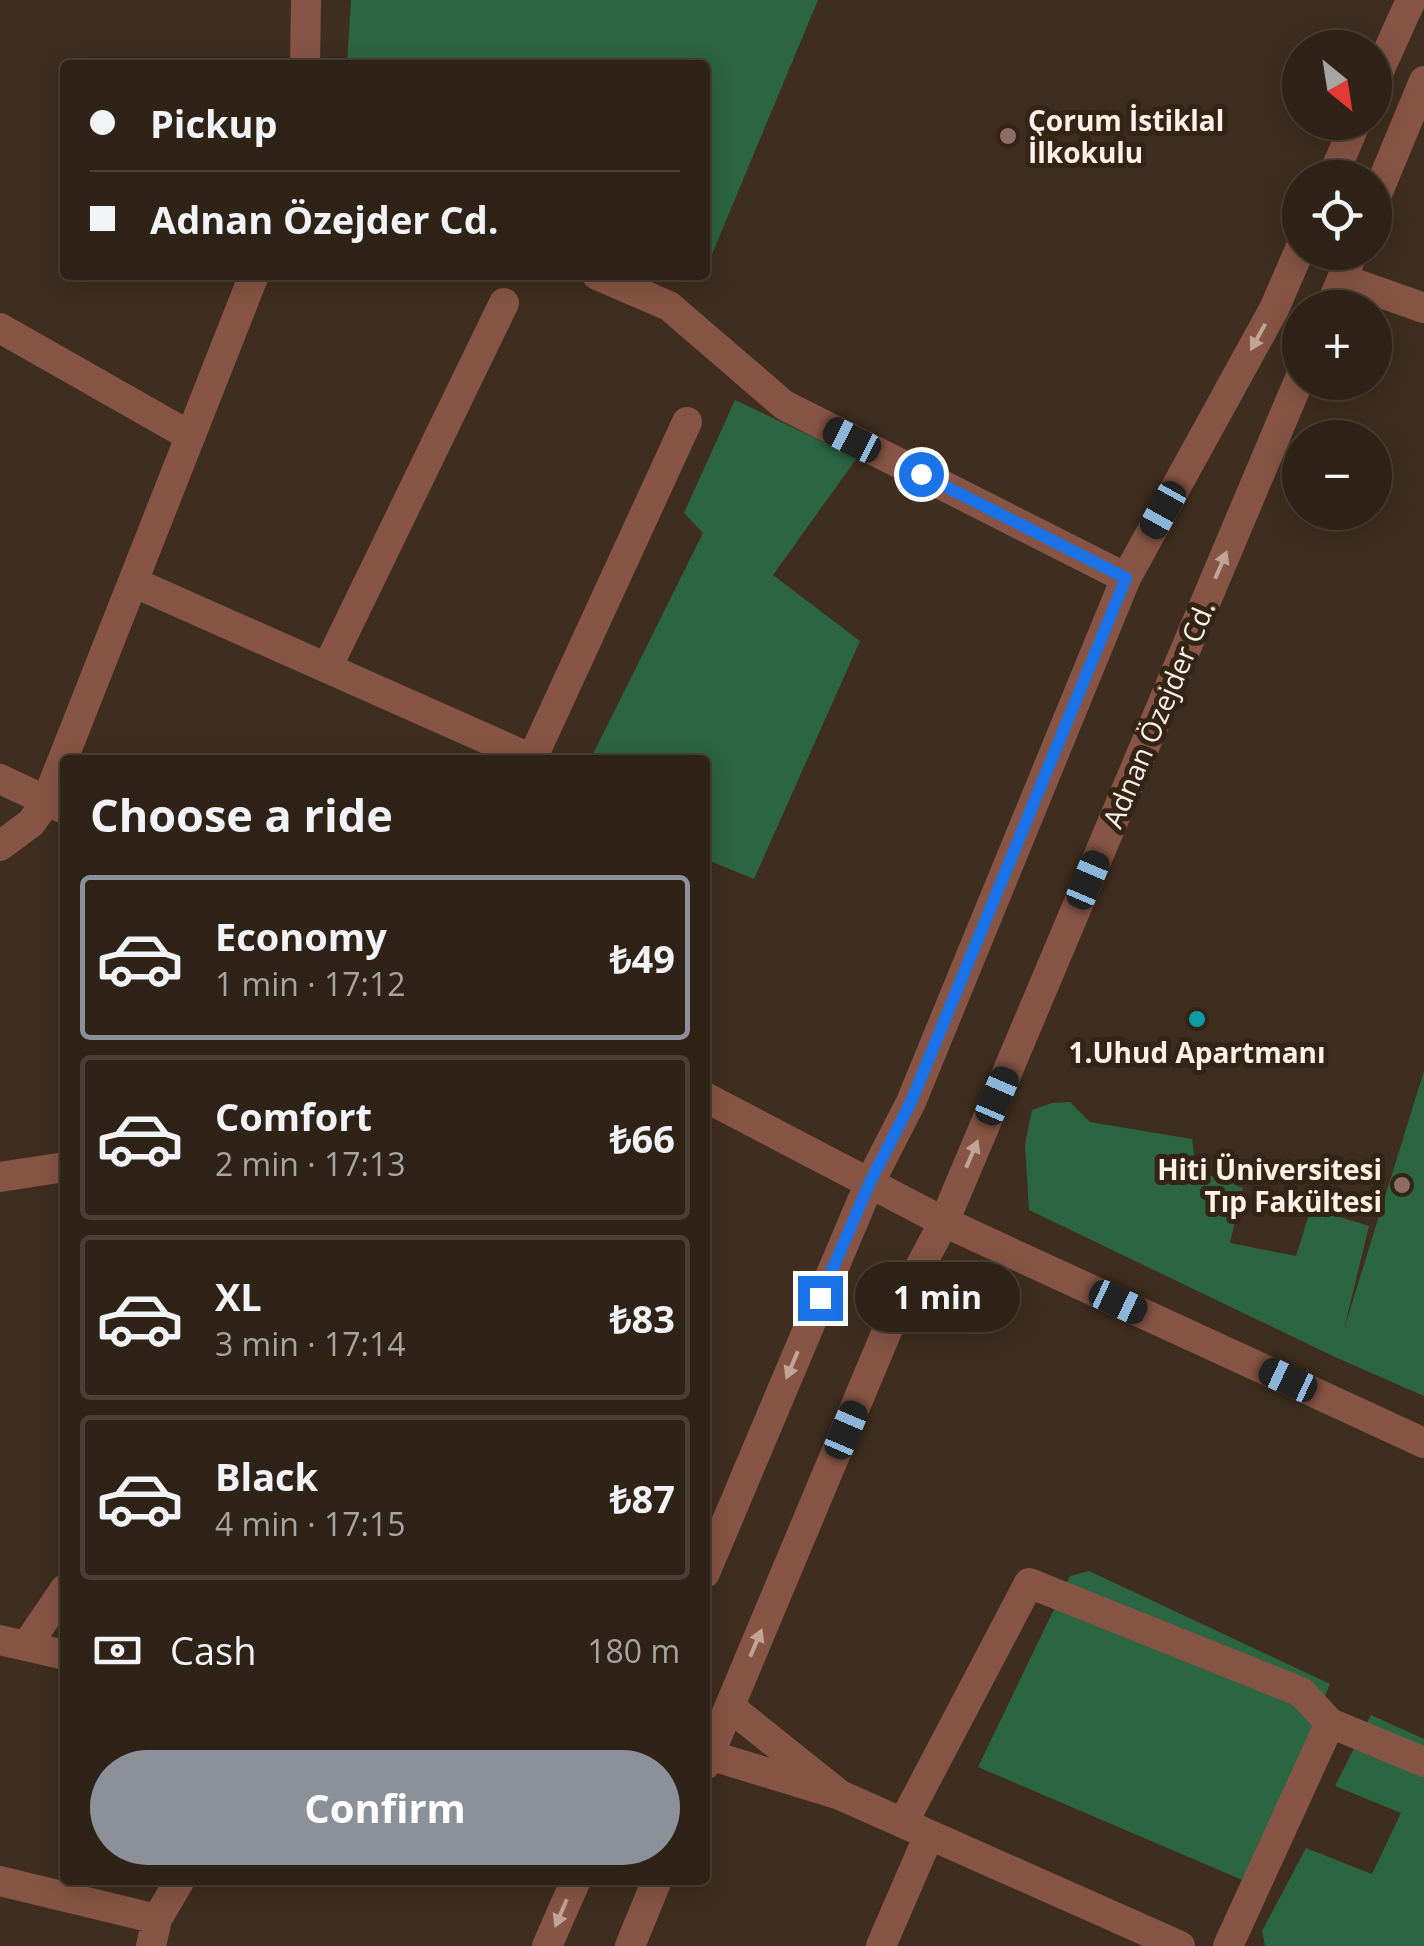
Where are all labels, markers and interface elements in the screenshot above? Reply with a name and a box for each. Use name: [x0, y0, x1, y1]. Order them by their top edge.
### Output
north arrow: [1282, 30, 1392, 140]
map controls: [1282, 30, 1392, 530]
text: Pickup: [150, 97, 278, 149]
place label: Çorum İstiklal İlkokulu: [1028, 101, 1224, 171]
marker: Çorum İstiklal İlkokulu: [997, 125, 1019, 147]
button: locate: [1282, 160, 1392, 270]
text: Adnan Özejder Cd.: [150, 193, 499, 245]
button: +: [1282, 290, 1392, 400]
one-way arrow: [1250, 323, 1267, 351]
car: [818, 413, 886, 467]
button: −: [1282, 420, 1392, 530]
route start: [899, 452, 944, 497]
car: [1135, 476, 1191, 544]
one-way arrow: [1213, 550, 1229, 580]
street label: Adnan Özejder Cd.: [1093, 595, 1223, 833]
text: Choose a ride: [90, 784, 393, 845]
car: [1062, 847, 1114, 913]
text: Economy: [215, 910, 387, 962]
icon: car: [95, 913, 185, 1003]
text: ₺49: [610, 932, 675, 984]
text: 1 min · 17:12: [215, 962, 406, 1005]
marker: 1.Uhud Apartmanı: [1186, 1008, 1208, 1030]
place label: 1.Uhud Apartmanı: [1068, 1033, 1326, 1071]
car: [971, 1063, 1023, 1129]
text: Comfort: [215, 1090, 372, 1142]
icon: car: [95, 1093, 185, 1183]
text: ₺66: [610, 1112, 675, 1164]
one-way arrow: [964, 1139, 980, 1169]
text: 2 min · 17:13: [215, 1142, 406, 1185]
place label: Hiti Üniversitesi Tıp Fakültesi: [1157, 1150, 1382, 1220]
marker: Hiti Üniversitesi Tıp Fakültesi: [1391, 1174, 1413, 1196]
callout: 1 min: [855, 1263, 1020, 1333]
text: XL: [215, 1270, 262, 1322]
icon: car: [95, 1273, 185, 1363]
text: 1 min: [893, 1275, 982, 1318]
route end: [798, 1276, 843, 1321]
car: [1084, 1276, 1152, 1328]
text: ₺83: [610, 1292, 675, 1344]
text: 3 min · 17:14: [215, 1322, 406, 1365]
one-way arrow: [784, 1350, 800, 1380]
car: [1254, 1354, 1322, 1406]
car: [820, 1397, 872, 1463]
text: Black: [215, 1450, 318, 1502]
icon: car: [95, 1453, 185, 1543]
text: ₺87: [610, 1472, 675, 1524]
text: 4 min · 17:15: [215, 1502, 406, 1545]
icon: cash: [90, 1623, 145, 1678]
text: Cash: [170, 1624, 256, 1676]
one-way arrow: [749, 1628, 765, 1658]
text: 180 m: [587, 1629, 680, 1672]
button: Confirm: [90, 1750, 680, 1865]
one-way arrow: [553, 1898, 569, 1928]

